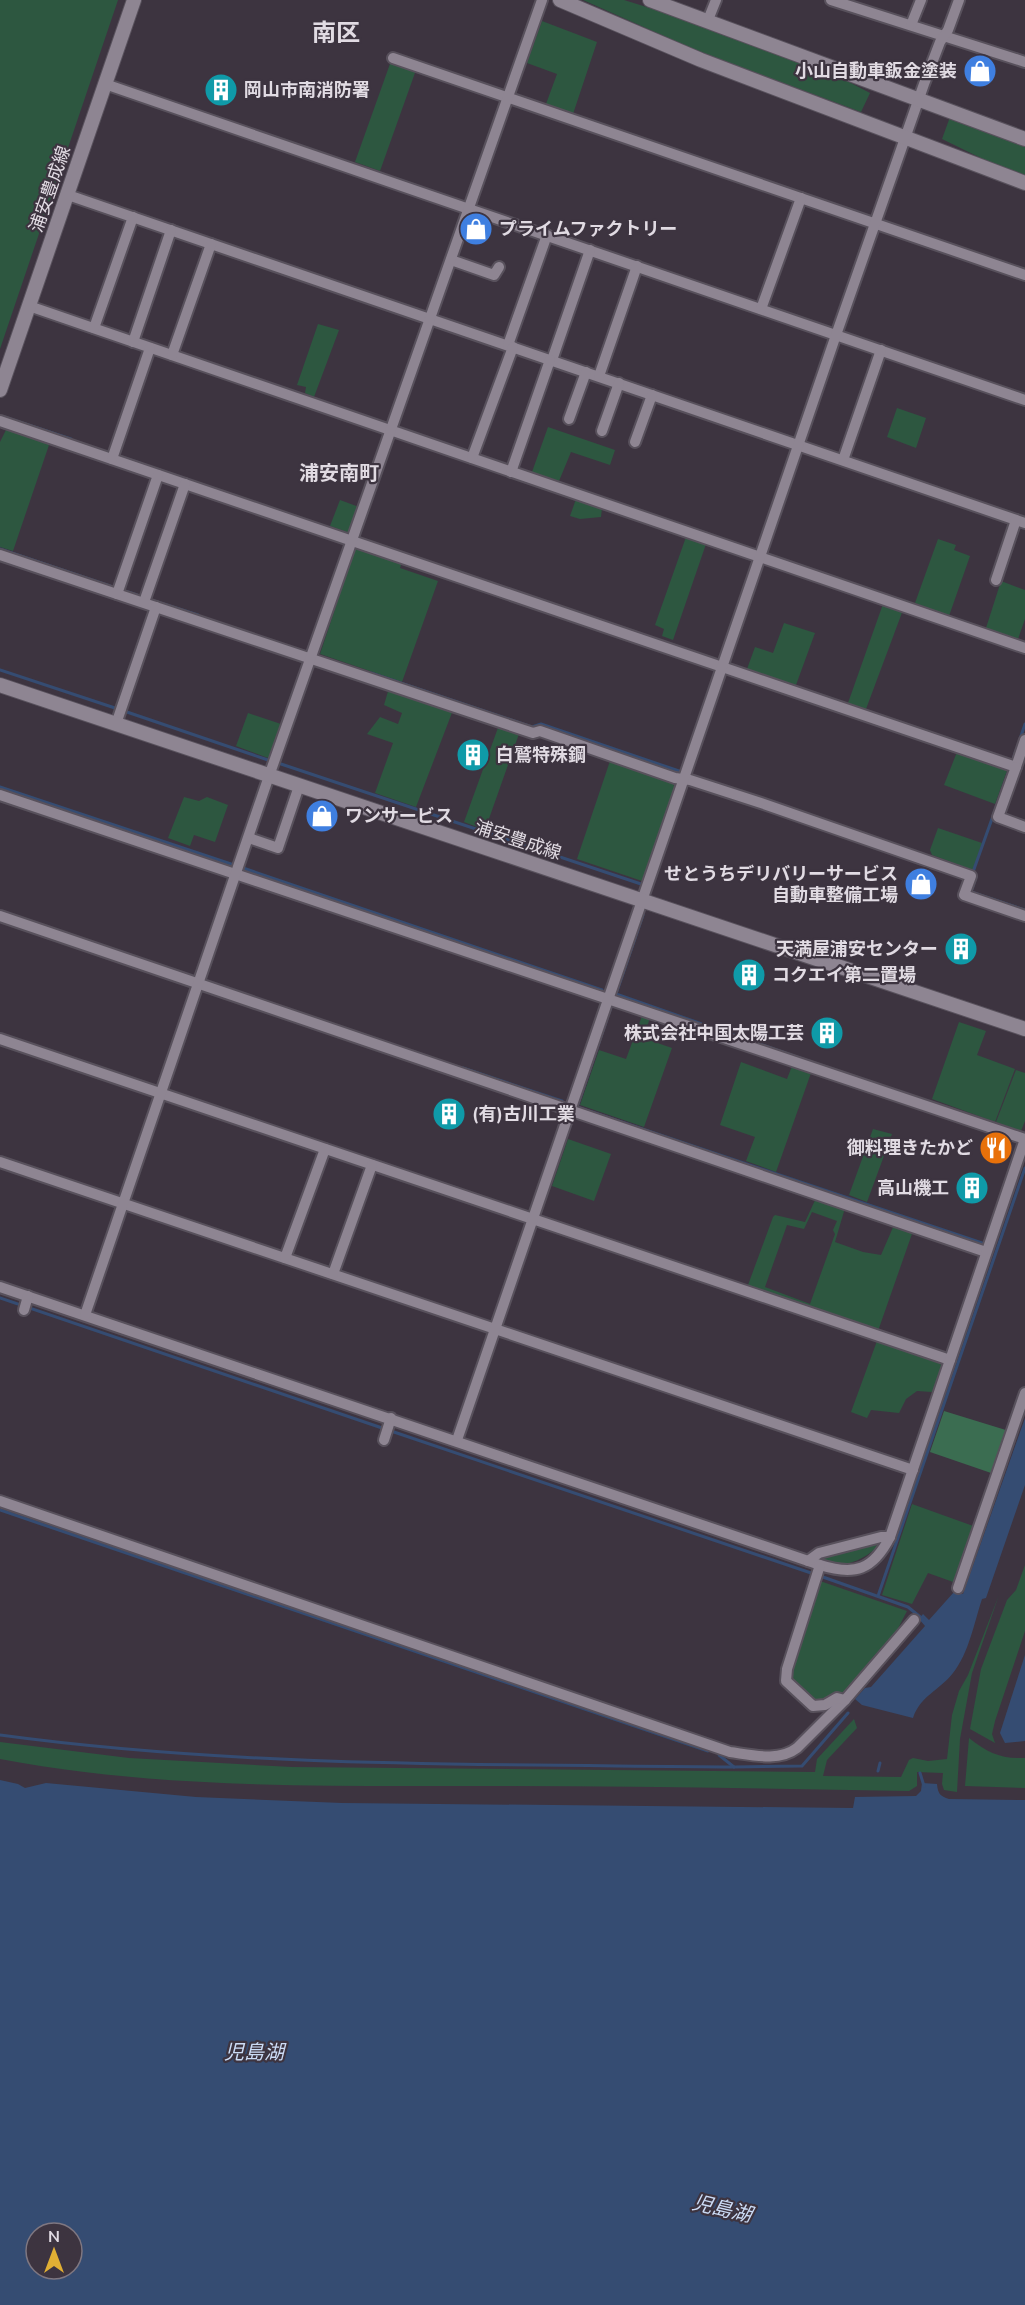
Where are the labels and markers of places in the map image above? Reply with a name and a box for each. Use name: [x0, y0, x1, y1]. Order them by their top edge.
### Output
shop icon: 小山自動車鈑金塗装: [962, 53, 998, 89]
place label: 小山自動車鈑金塗装: [795, 59, 957, 83]
building icon: 岡山市南消防署: [203, 72, 239, 108]
place label: 岡山市南消防署: [244, 78, 370, 102]
shop icon: プライムファクトリー: [458, 211, 494, 247]
place label: プライムファクトリー: [499, 217, 678, 241]
building icon: 白鷲特殊鋼: [455, 737, 491, 773]
place label: 白鷲特殊鋼: [496, 743, 586, 767]
shop icon: ワンサービス: [304, 798, 340, 834]
place label: ワンサービス: [345, 804, 453, 828]
place label: せとうちデリバリーサービス 自動車整備工場: [664, 862, 898, 907]
shop icon: せとうちデリバリーサービス 自動車整備工場: [903, 866, 939, 902]
building icon: 天満屋浦安センター: [943, 931, 979, 967]
place label: 天満屋浦安センター: [776, 937, 938, 961]
building icon: コクエイ第二置場: [731, 957, 767, 993]
place label: コクエイ第二置場: [772, 963, 916, 987]
building icon: 株式会社中国太陽工芸: [809, 1015, 845, 1051]
place label: 株式会社中国太陽工芸: [624, 1021, 804, 1045]
building icon: (有)古川工業: [431, 1096, 467, 1132]
place label: (有)古川工業: [472, 1102, 575, 1126]
restaurant icon: 御料理きたかど: [978, 1130, 1014, 1166]
place label: 御料理きたかど: [846, 1136, 973, 1160]
building icon: 高山機工: [954, 1170, 990, 1206]
place label: 高山機工: [877, 1176, 949, 1200]

